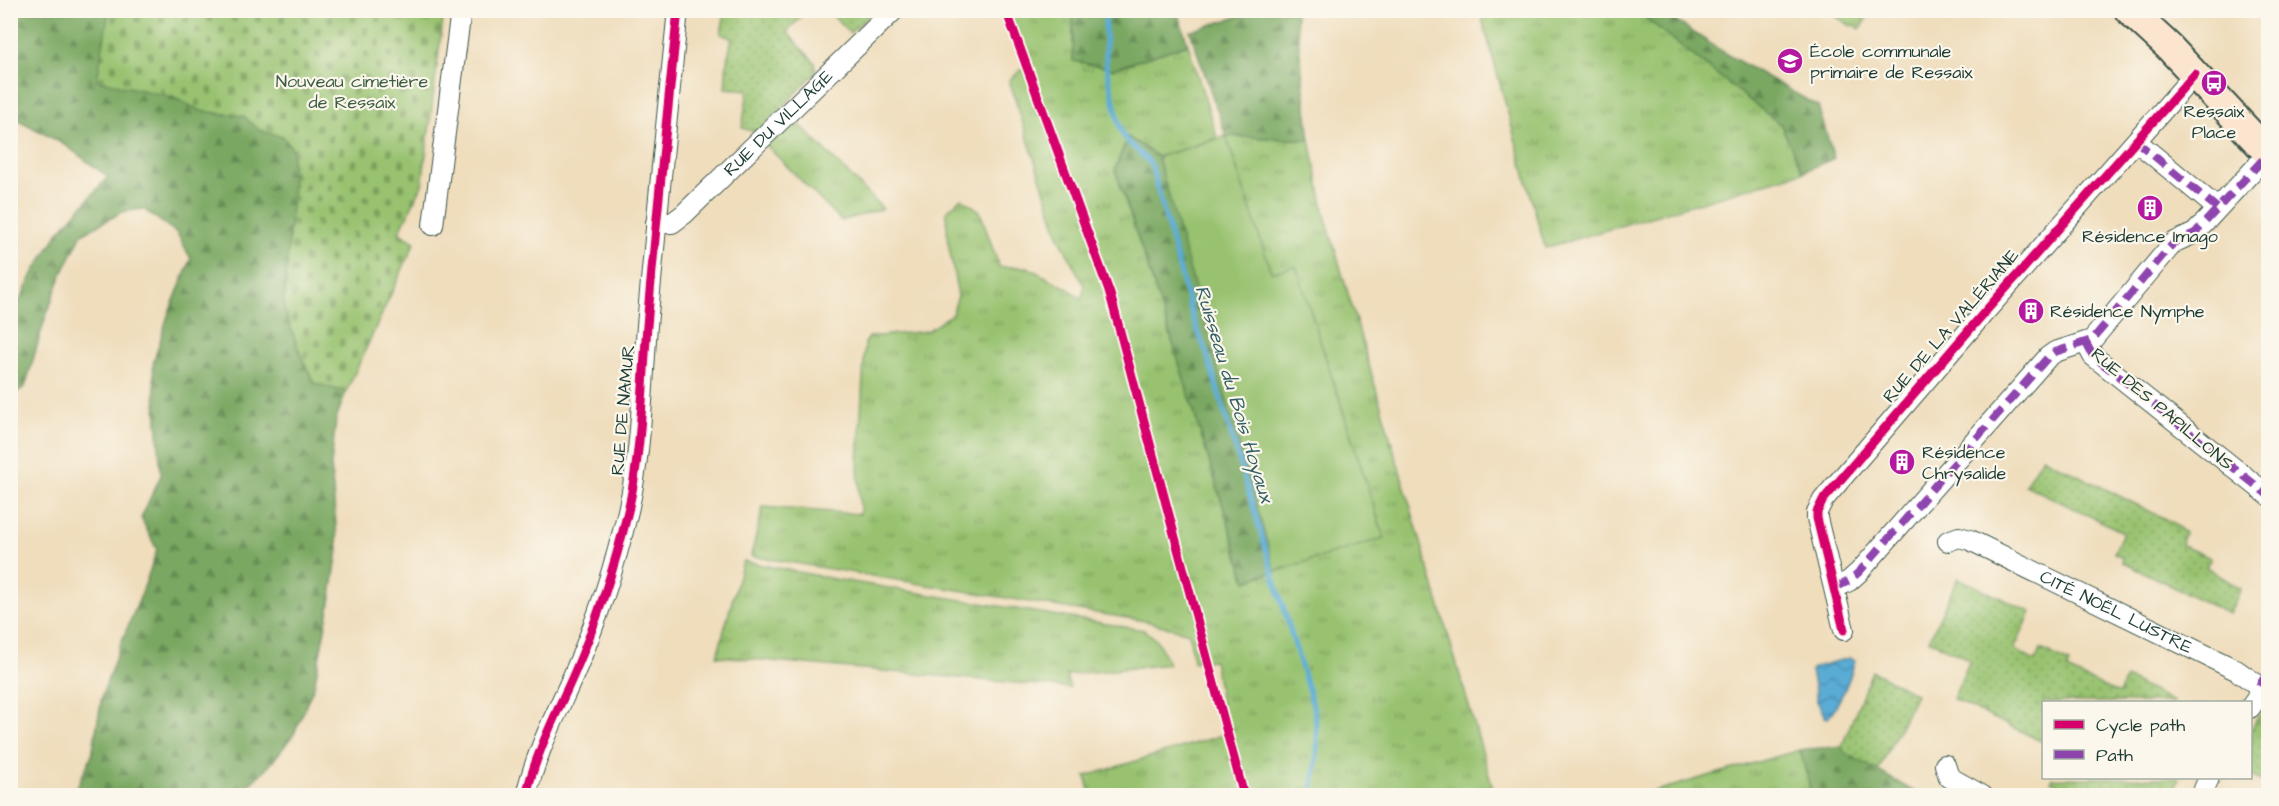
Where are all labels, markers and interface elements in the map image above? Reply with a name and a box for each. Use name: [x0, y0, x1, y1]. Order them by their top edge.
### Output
place label: École communale primaire de Ressaix: [1810, 39, 1973, 85]
school or university icon: École communale primaire de Ressaix: [1775, 46, 1805, 76]
street label: RUE DU VILLAGE: [718, 64, 838, 182]
bus stop icon: Ressaix Place: [2199, 68, 2229, 98]
park label: Nouveau cimetière de Ressaix: [276, 69, 428, 115]
place label: Ressaix Place: [2184, 99, 2245, 145]
building icon: Résidence Imago: [2135, 193, 2165, 223]
place label: Résidence Imago: [2082, 224, 2218, 250]
street label: RUE DE LA VALÉRIANE: [1877, 243, 2025, 408]
water label: Ruisseau du Bois Hoyaux: [1187, 282, 1281, 508]
building icon: Résidence Nymphe: [2016, 296, 2046, 326]
place label: Résidence Nymphe: [2050, 299, 2205, 325]
street label: RUE DES PAPILLONS: [2085, 342, 2239, 476]
street label: RUE DE NAMUR: [605, 344, 641, 476]
place label: Résidence Chrysalide: [1922, 440, 2006, 487]
building icon: Résidence Chrysalide: [1887, 447, 1917, 477]
street label: CITÉ NOËL LUSTRE: [2036, 564, 2197, 660]
legend: [2042, 701, 2252, 779]
text: Cycle path: [2096, 713, 2185, 739]
text: Path: [2096, 743, 2133, 768]

